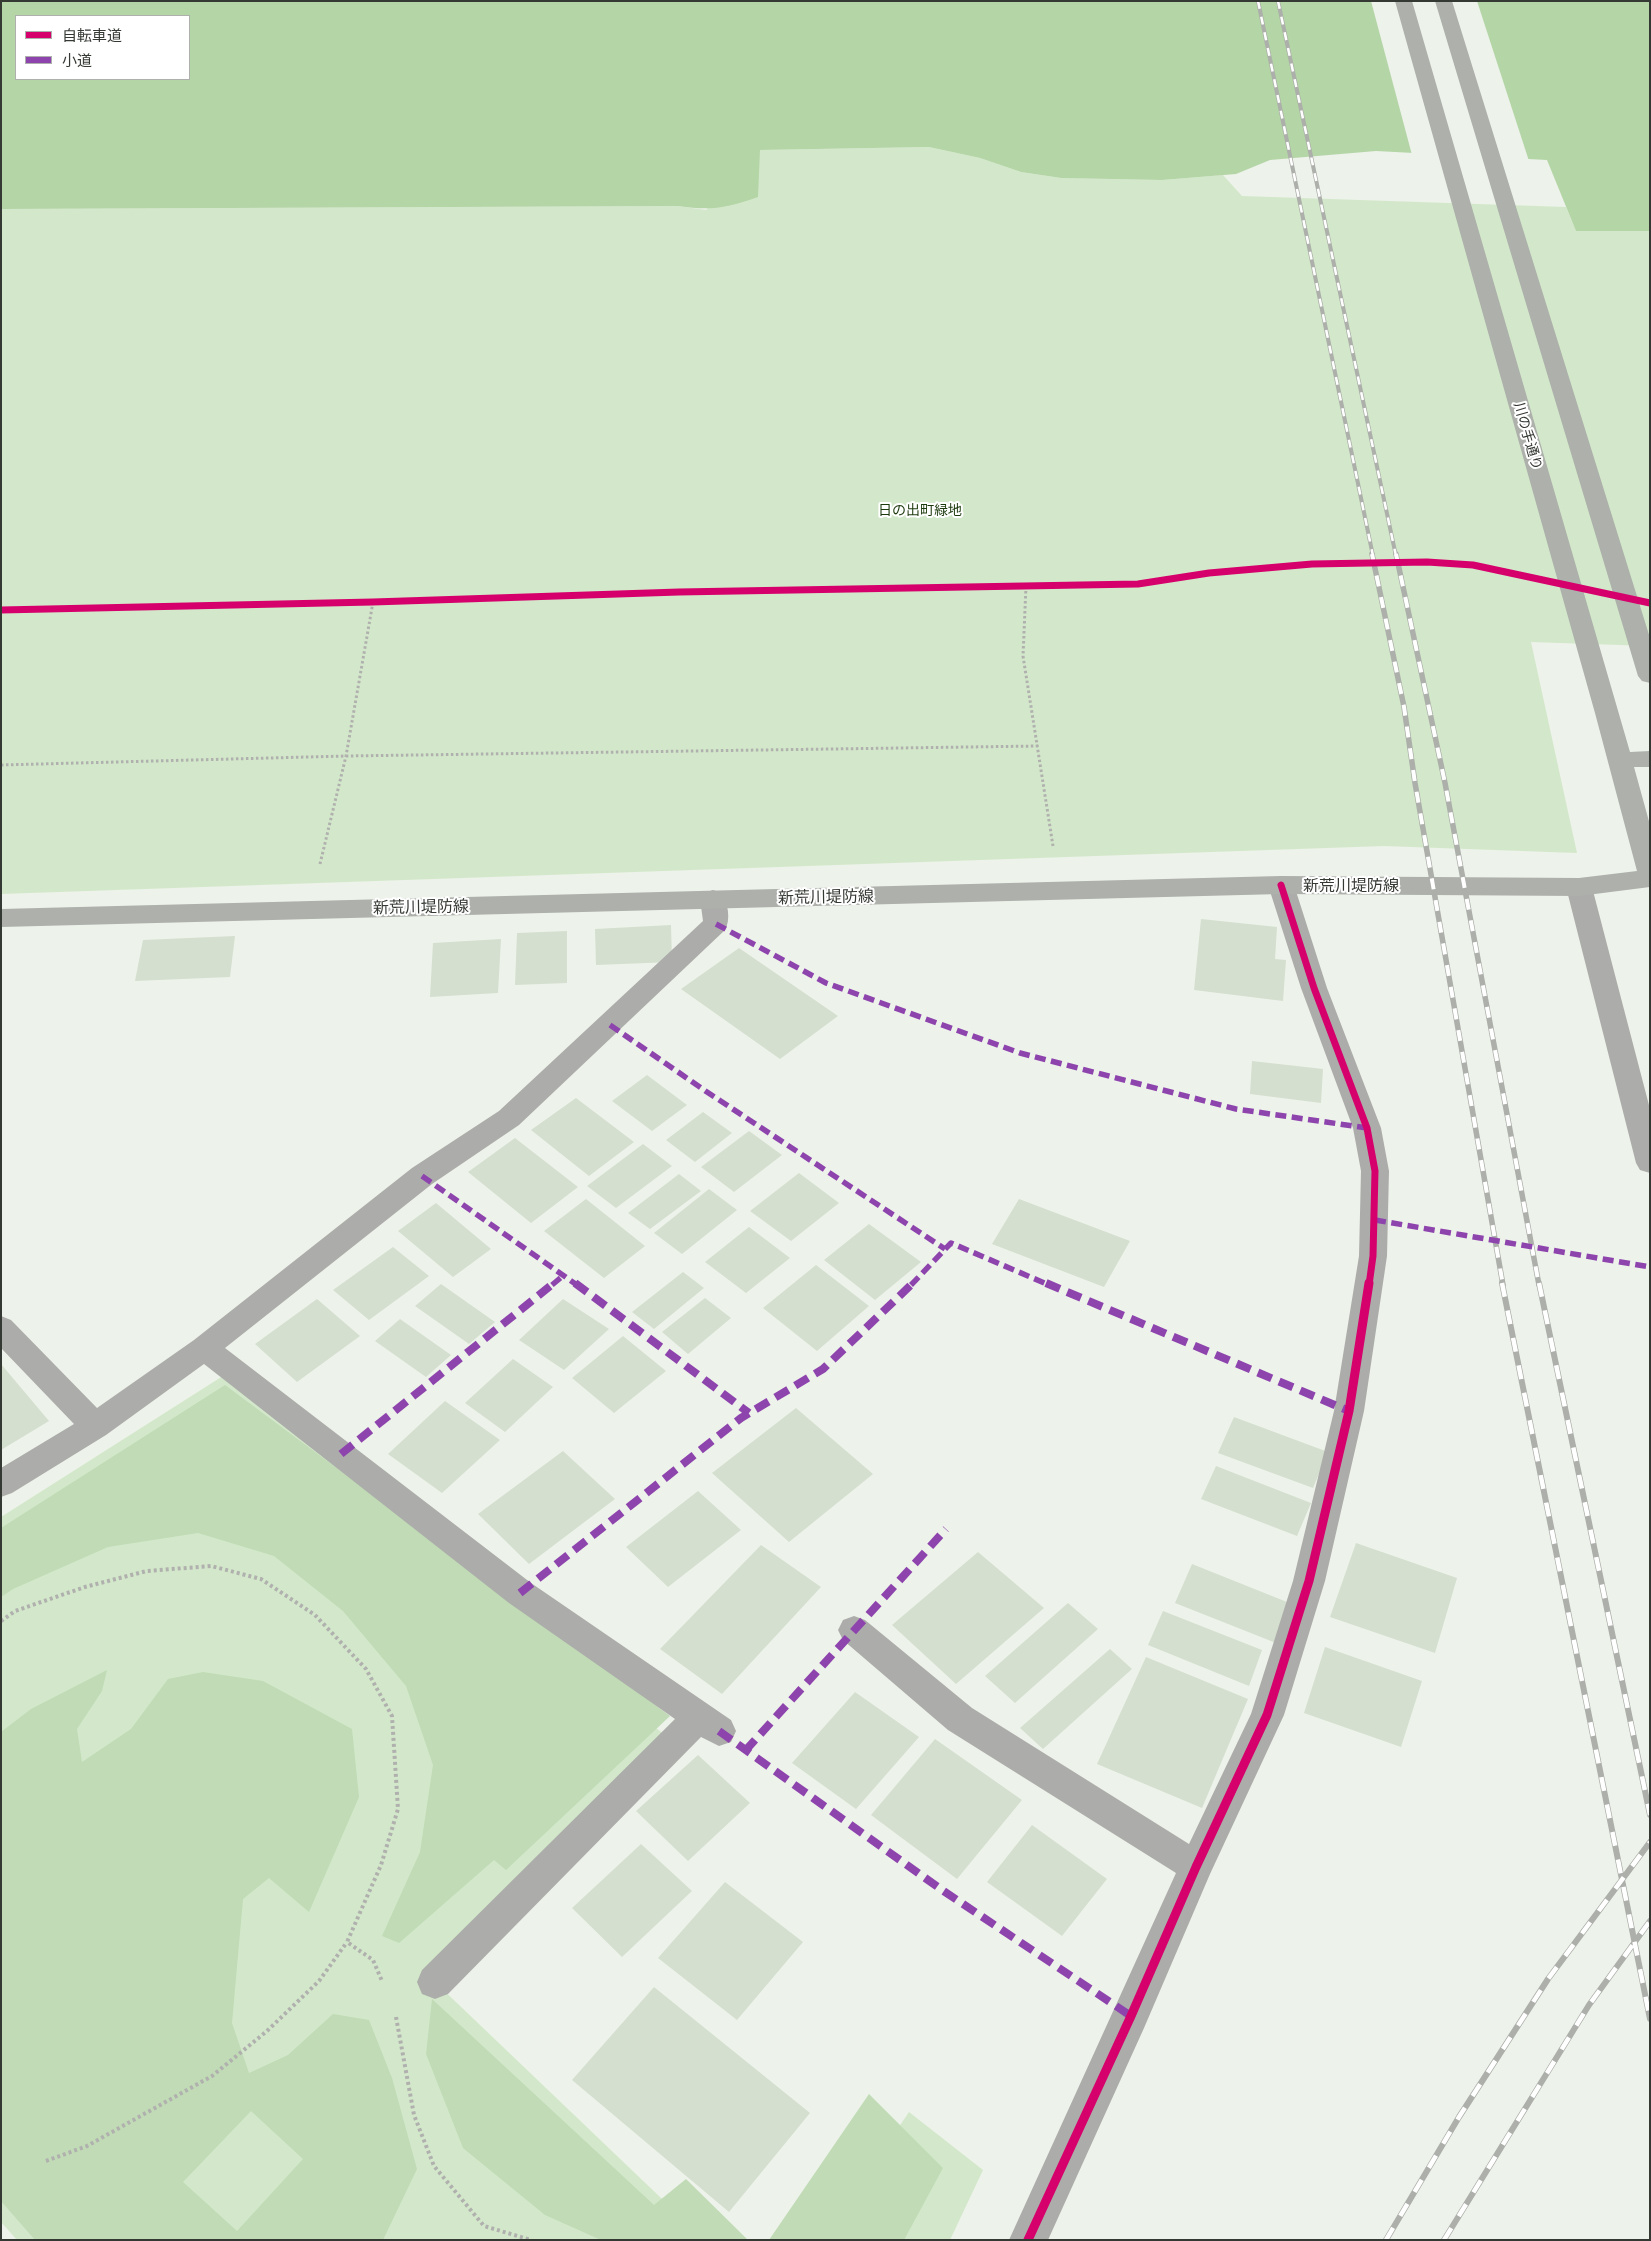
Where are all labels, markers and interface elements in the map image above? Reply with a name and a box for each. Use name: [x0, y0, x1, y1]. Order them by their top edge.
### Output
legend: [15, 15, 190, 80]
text: 自転車道: [62, 26, 122, 44]
text: 小道: [62, 51, 92, 69]
street label: 川の手通り: [1510, 400, 1546, 472]
park label: 日の出町緑地: [878, 502, 962, 518]
street label: 新荒川堤防線: [1303, 876, 1399, 896]
street label: 新荒川堤防線: [778, 887, 874, 907]
street label: 新荒川堤防線: [373, 897, 469, 917]

